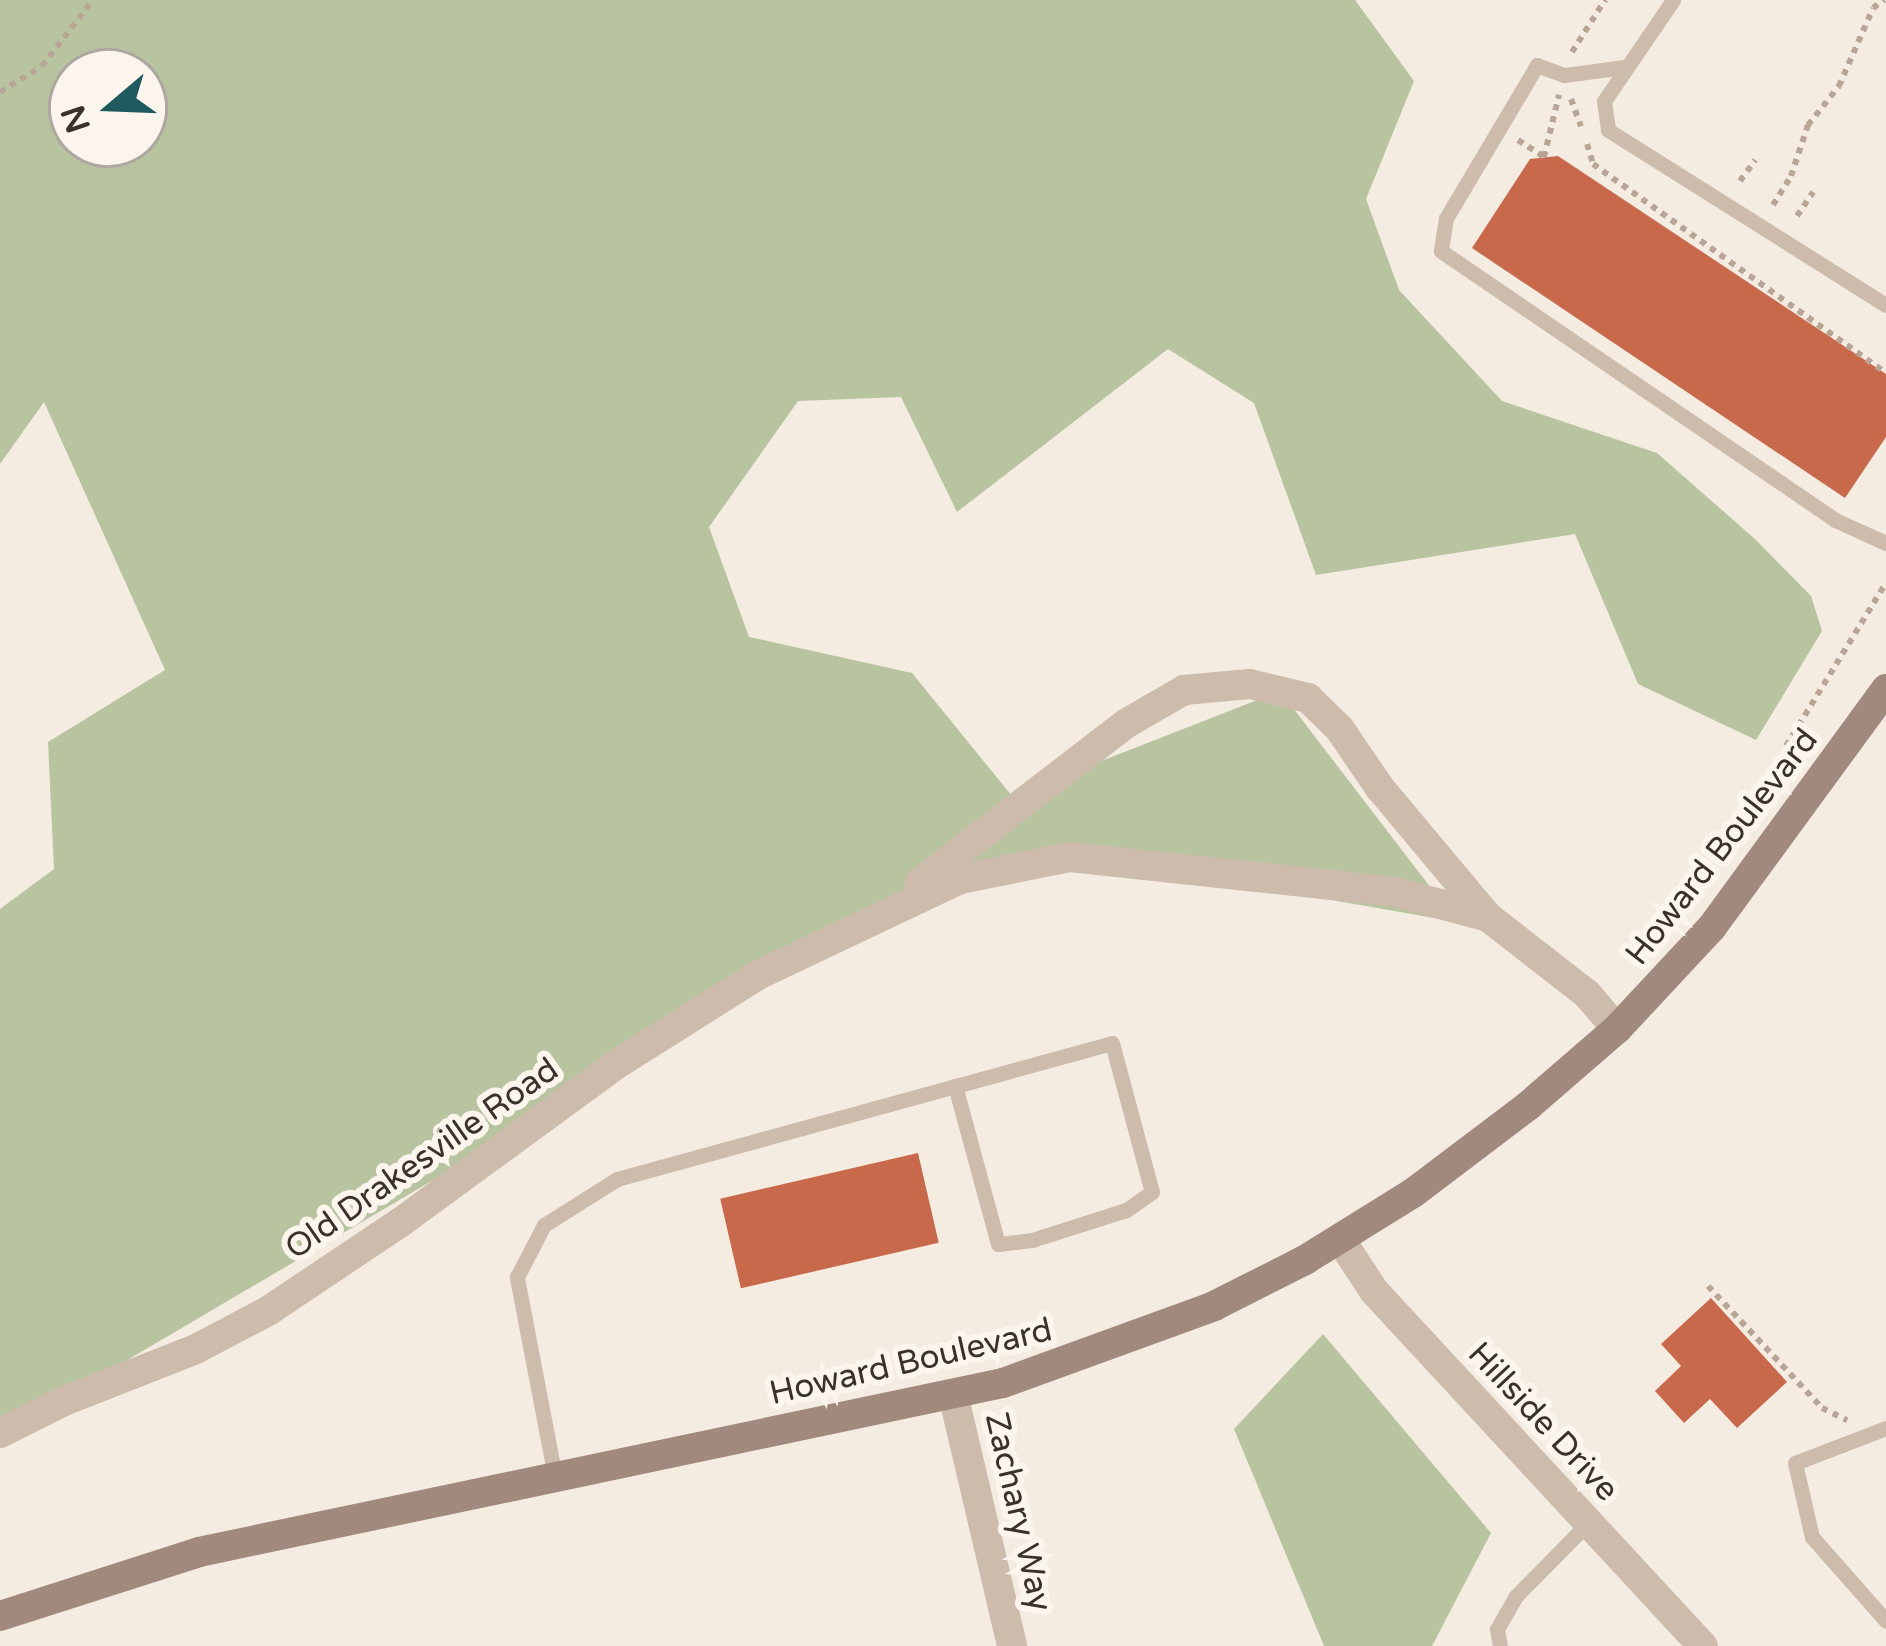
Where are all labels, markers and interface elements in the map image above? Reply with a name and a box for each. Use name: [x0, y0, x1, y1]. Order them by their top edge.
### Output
north arrow: [48, 48, 168, 168]
text: N: [54, 100, 99, 138]
street label: Howard Boulevard: [1618, 721, 1826, 973]
street label: Old Drakesville Road: [278, 1050, 566, 1268]
street label: Howard Boulevard: [766, 1310, 1056, 1414]
street label: Hillside Drive: [1459, 1334, 1627, 1510]
street label: Zachary Way: [976, 1409, 1060, 1615]

